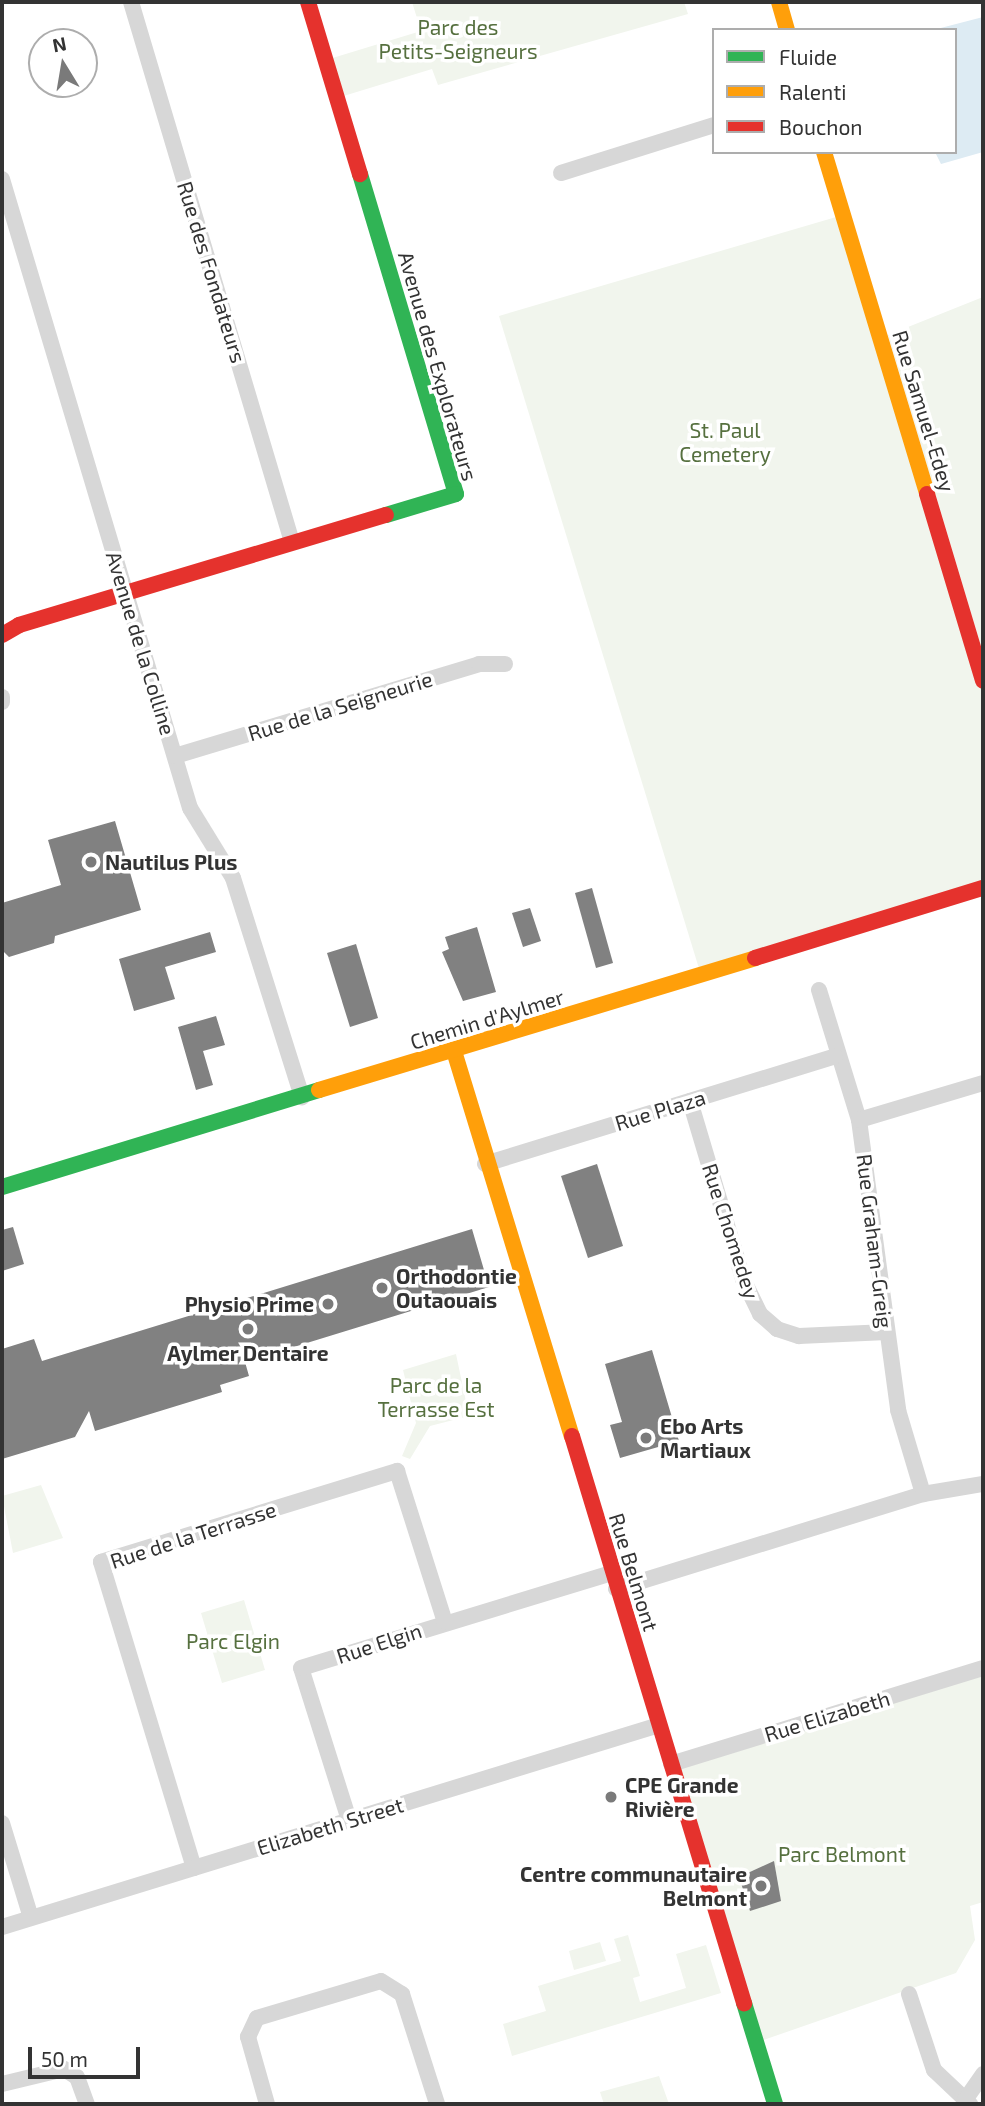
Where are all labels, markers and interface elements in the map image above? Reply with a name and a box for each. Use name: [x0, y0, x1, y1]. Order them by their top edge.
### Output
park label: Parc des Petits-Seigneurs: [378, 14, 538, 64]
north arrow: [28, 28, 98, 98]
legend: [712, 28, 957, 154]
text: N: [50, 31, 68, 56]
text: Fluide: [779, 44, 837, 69]
text: Ralenti: [779, 79, 846, 104]
text: Bouchon: [779, 114, 863, 139]
street label: Rue des Fondateurs: [172, 178, 252, 366]
street label: Avenue des Explorateurs: [393, 249, 483, 483]
street label: Rue Samuel-Edey: [888, 327, 960, 495]
park label: St. Paul Cemetery: [679, 417, 771, 467]
street label: Avenue de la Colline: [101, 548, 181, 738]
street label: Rue de la Seigneurie: [245, 666, 435, 746]
place label: Nautilus Plus: [105, 849, 237, 875]
marker: Nautilus Plus: [83, 854, 99, 870]
street label: Chemin d'Aylmer: [407, 984, 567, 1054]
street label: Rue Plaza: [612, 1084, 708, 1136]
street label: Rue Graham-Greig: [852, 1153, 898, 1329]
street label: Rue Chomedey: [697, 1160, 765, 1302]
place label: Orthodontie Outaouais: [396, 1263, 517, 1313]
marker: Orthodontie Outaouais: [374, 1280, 390, 1296]
place label: Physio Prime: [185, 1291, 314, 1317]
marker: Physio Prime: [320, 1296, 336, 1312]
marker: Aylmer Dentaire: [240, 1321, 256, 1337]
place label: Aylmer Dentaire: [167, 1340, 329, 1366]
park label: Parc de la Terrasse Est: [377, 1372, 495, 1422]
place label: Ebo Arts Martiaux: [660, 1413, 751, 1463]
marker: Ebo Arts Martiaux: [638, 1430, 654, 1446]
street label: Rue de la Terrasse: [107, 1496, 279, 1574]
street label: Rue Belmont: [604, 1510, 664, 1634]
street label: Rue Elgin: [333, 1617, 425, 1669]
park label: Parc Elgin: [186, 1628, 280, 1654]
street label: Rue Elizabeth: [761, 1685, 893, 1747]
place label: CPE Grande Rivière: [625, 1772, 738, 1822]
marker: CPE Grande Rivière: [603, 1789, 619, 1805]
street label: Elizabeth Street: [254, 1792, 406, 1860]
park label: Parc Belmont: [778, 1841, 906, 1867]
place label: Centre communautaire Belmont: [520, 1861, 747, 1911]
marker: Centre communautaire Belmont: [753, 1878, 769, 1894]
scale bar: [32, 2032, 144, 2076]
text: 50 m: [41, 2046, 88, 2071]

